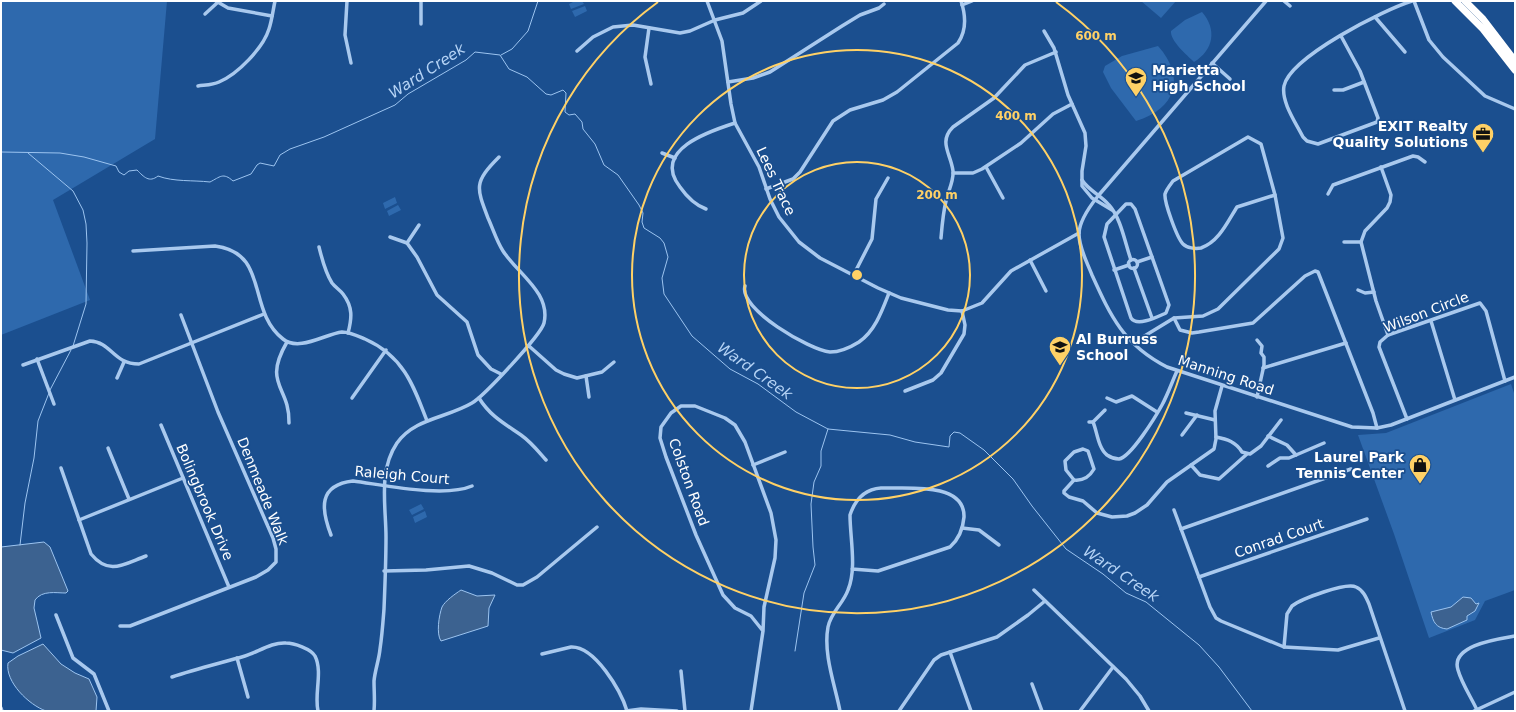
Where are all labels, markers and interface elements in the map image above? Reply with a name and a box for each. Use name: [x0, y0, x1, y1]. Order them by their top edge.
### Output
text: 600 m: [1075, 29, 1117, 43]
water label: Ward Creek: [385, 39, 470, 102]
place label: Marietta High School: [1152, 62, 1246, 94]
school or university icon: Marietta High School: [1123, 65, 1149, 98]
text: 400 m: [995, 109, 1037, 123]
place label: EXIT Realty Quality Solutions: [1333, 118, 1468, 150]
office icon: EXIT Realty Quality Solutions: [1470, 121, 1496, 154]
street label: Lees Trace: [753, 144, 799, 218]
text: 200 m: [916, 188, 958, 202]
centre of rings: [850, 268, 864, 282]
street label: Wilson Circle: [1381, 288, 1471, 336]
place label: Al Burruss School: [1076, 331, 1158, 363]
school or university icon: Al Burruss School: [1047, 334, 1073, 367]
water label: Ward Creek: [714, 339, 797, 404]
street label: Manning Road: [1176, 352, 1276, 398]
street label: Denmeade Walk: [234, 435, 292, 548]
street label: Colston Road: [666, 436, 712, 528]
street label: Bolingbrook Drive: [173, 441, 237, 563]
place label: Laurel Park Tennis Center: [1296, 449, 1405, 481]
shop icon: Laurel Park Tennis Center: [1407, 452, 1433, 485]
street label: Raleigh Court: [354, 463, 451, 487]
street label: Conrad Court: [1232, 515, 1326, 561]
water label: Ward Creek: [1080, 542, 1163, 607]

